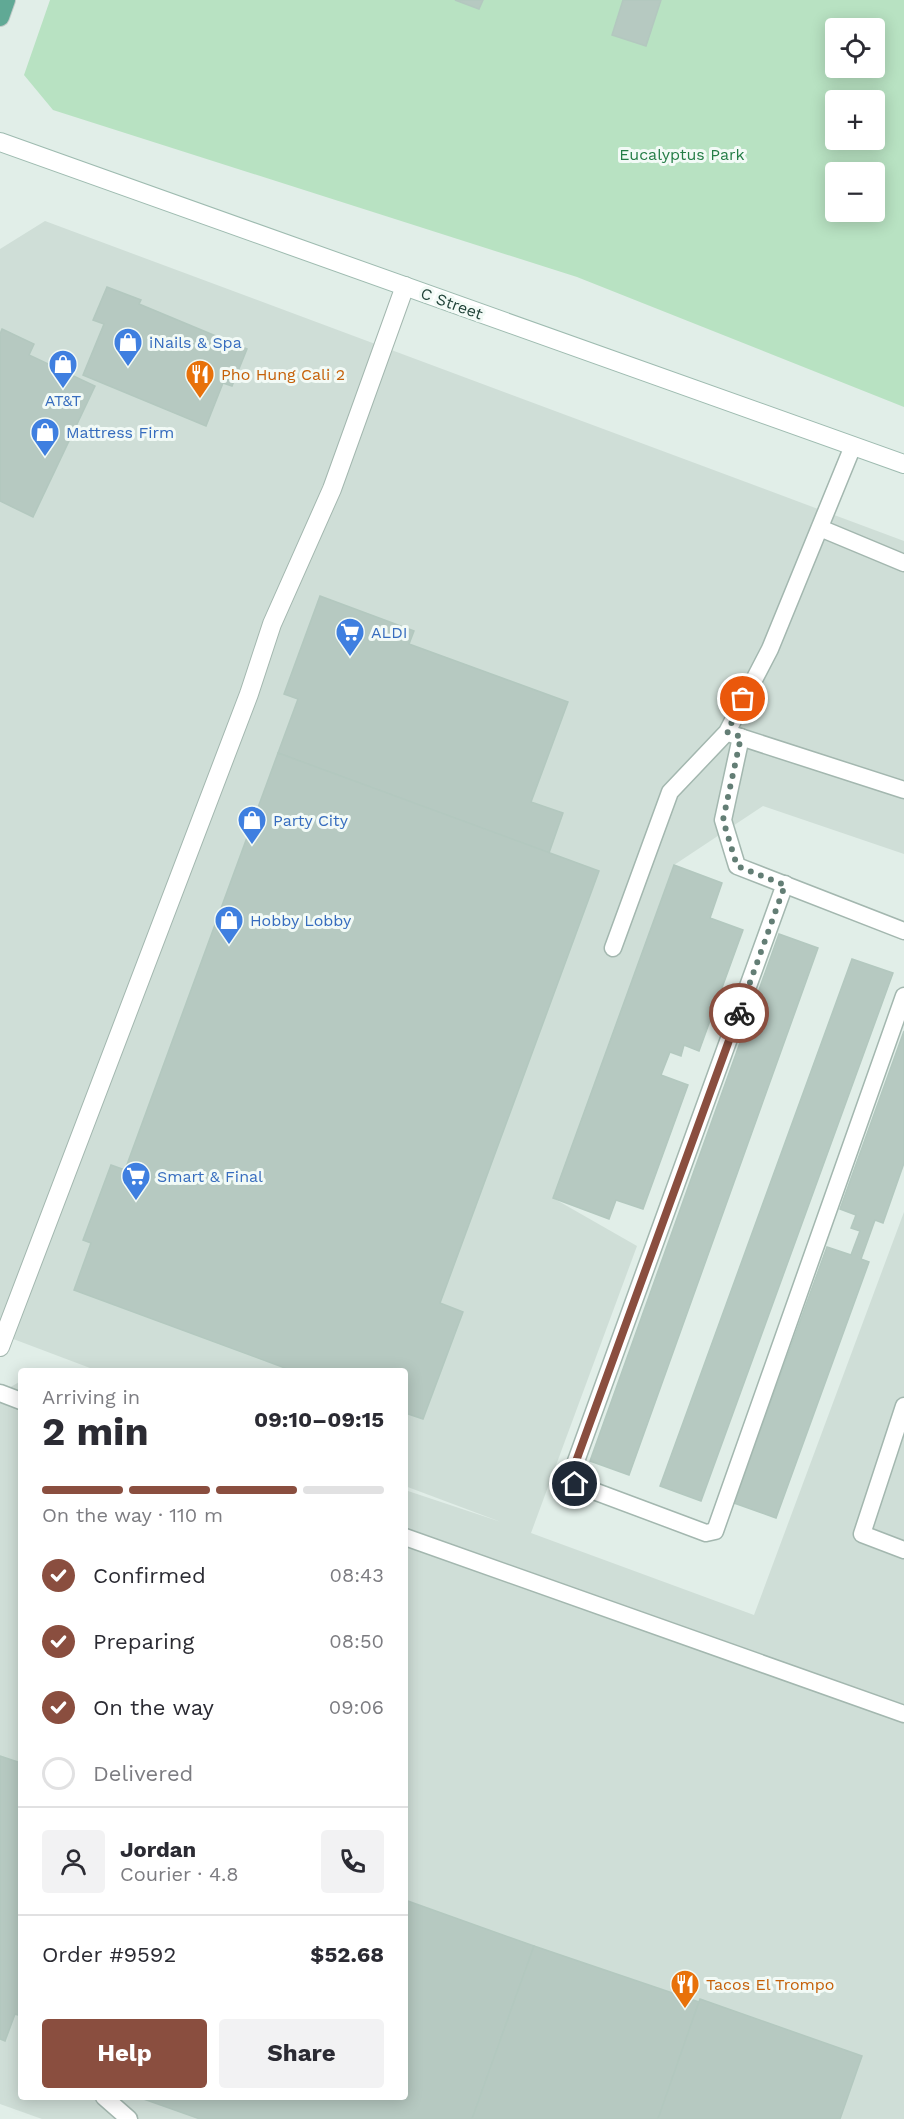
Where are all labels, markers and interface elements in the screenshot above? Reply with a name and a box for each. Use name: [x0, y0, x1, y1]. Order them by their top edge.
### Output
map controls: [825, 18, 885, 222]
button: locate: [825, 18, 885, 78]
button: +: [825, 90, 885, 150]
park label: Eucalyptus Park: [619, 145, 745, 164]
button: −: [825, 162, 885, 222]
street label: C Street: [418, 283, 486, 324]
shop icon: iNails & Spa: [112, 326, 144, 368]
place label: iNails & Spa: [149, 333, 242, 352]
shop icon: AT&T: [47, 348, 79, 390]
restaurant icon: Pho Hung Cali 2: [184, 358, 216, 400]
place label: Pho Hung Cali 2: [221, 365, 345, 384]
place label: AT&T: [45, 391, 82, 410]
shop icon: Mattress Firm: [29, 416, 61, 458]
place label: Mattress Firm: [66, 423, 174, 442]
supermarket icon: ALDI: [334, 616, 366, 658]
place label: ALDI: [371, 623, 407, 642]
pin: [717, 673, 768, 724]
icon: bag: [726, 682, 759, 715]
shop icon: Party City: [236, 804, 268, 846]
place label: Party City: [273, 811, 349, 830]
shop icon: Hobby Lobby: [213, 904, 245, 946]
place label: Hobby Lobby: [250, 911, 352, 930]
courier: [709, 983, 769, 1043]
icon: bike: [723, 997, 756, 1030]
supermarket icon: Smart & Final: [120, 1160, 152, 1202]
place label: Smart & Final: [157, 1167, 263, 1186]
text: Arriving in: [42, 1385, 140, 1409]
text: 09:10–09:15: [254, 1407, 384, 1432]
text: 2 min: [42, 1409, 149, 1454]
pin: [549, 1458, 600, 1509]
icon: home: [558, 1467, 591, 1500]
text: On the way · 110 m: [42, 1503, 223, 1527]
icon: check: [42, 1559, 75, 1592]
text: Confirmed: [93, 1563, 206, 1588]
text: 08:43: [329, 1563, 384, 1587]
icon: check: [42, 1625, 75, 1658]
text: Preparing: [93, 1629, 194, 1654]
text: 08:50: [329, 1629, 384, 1653]
icon: check: [42, 1691, 75, 1724]
text: On the way: [93, 1695, 214, 1720]
text: 09:06: [329, 1695, 384, 1719]
text: Delivered: [93, 1761, 193, 1786]
button: person: [42, 1830, 105, 1893]
button: phone: [321, 1830, 384, 1893]
text: Jordan: [120, 1837, 196, 1862]
text: Courier · 4.8: [120, 1862, 239, 1886]
text: Order #9592: [42, 1942, 176, 1967]
text: $52.68: [310, 1942, 384, 1967]
restaurant icon: Tacos El Trompo: [669, 1968, 701, 2010]
place label: Tacos El Trompo: [706, 1975, 834, 1994]
button: Help: [42, 2019, 207, 2088]
button: Share: [219, 2019, 384, 2088]

